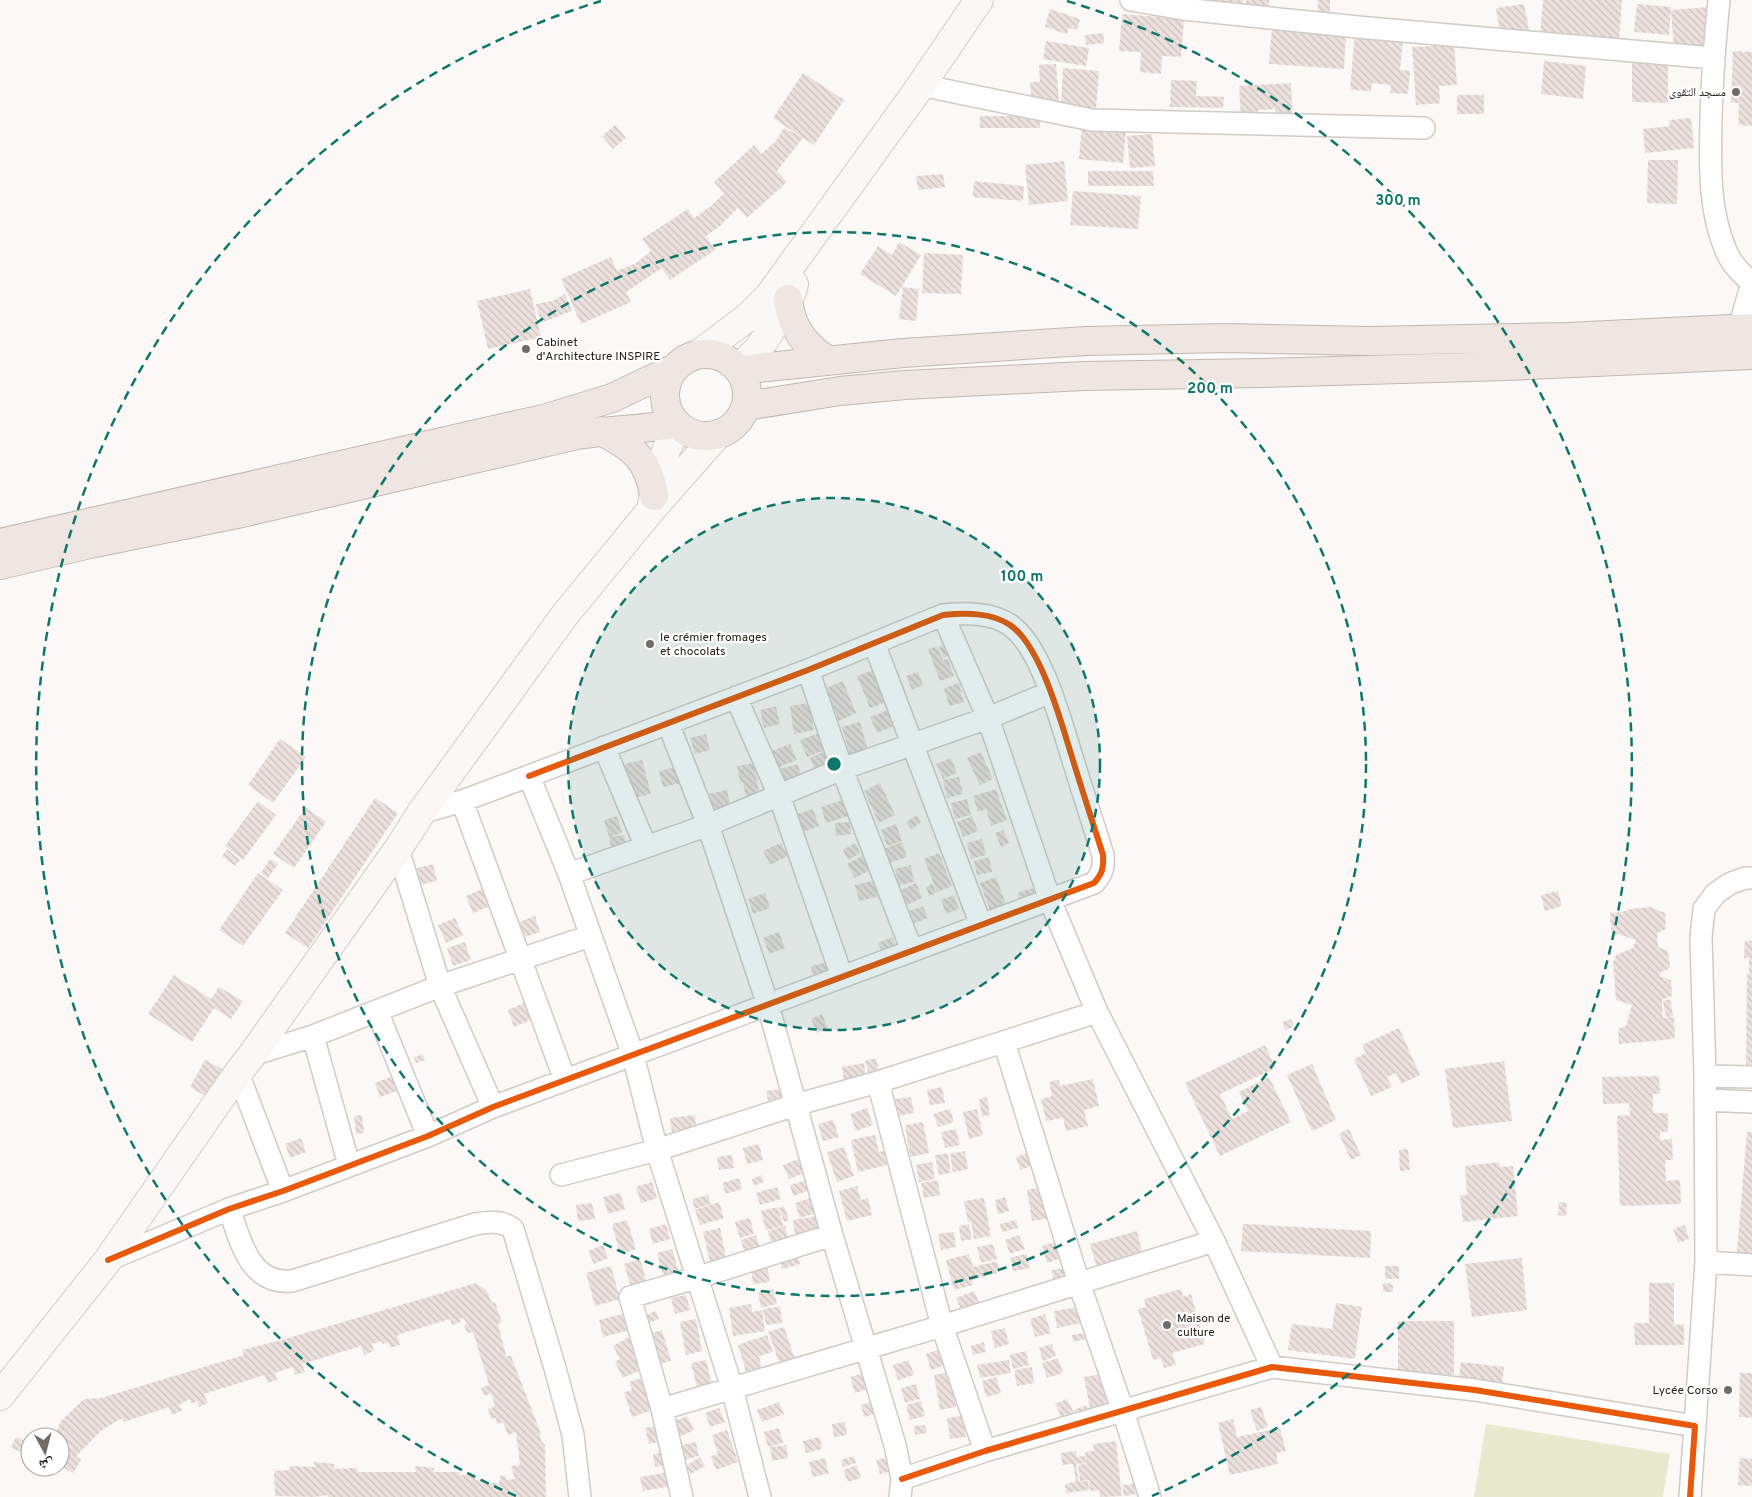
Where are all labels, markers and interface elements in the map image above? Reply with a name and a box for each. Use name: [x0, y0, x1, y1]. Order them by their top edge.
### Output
place label: مسجد التقوى: [1669, 85, 1726, 101]
marker: مسجد التقوى: [1730, 86, 1742, 98]
text: 300 m: [1375, 192, 1421, 211]
place label: Cabinet d'Architecture INSPIRE: [536, 335, 660, 365]
marker: Cabinet d'Architecture INSPIRE: [520, 343, 532, 355]
text: 200 m: [1187, 380, 1233, 399]
text: 100 m: [1001, 568, 1043, 587]
place label: le crémier fromages et chocolats: [660, 630, 767, 660]
marker: le crémier fromages et chocolats: [644, 638, 656, 650]
centre of rings: [825, 755, 843, 773]
place label: Maison de culture: [1177, 1311, 1231, 1341]
marker: Maison de culture: [1161, 1319, 1173, 1331]
place label: Lycée Corso: [1652, 1383, 1718, 1399]
marker: Lycée Corso: [1722, 1384, 1734, 1396]
north arrow: [20, 1427, 70, 1477]
text: ش: [38, 1454, 55, 1473]

